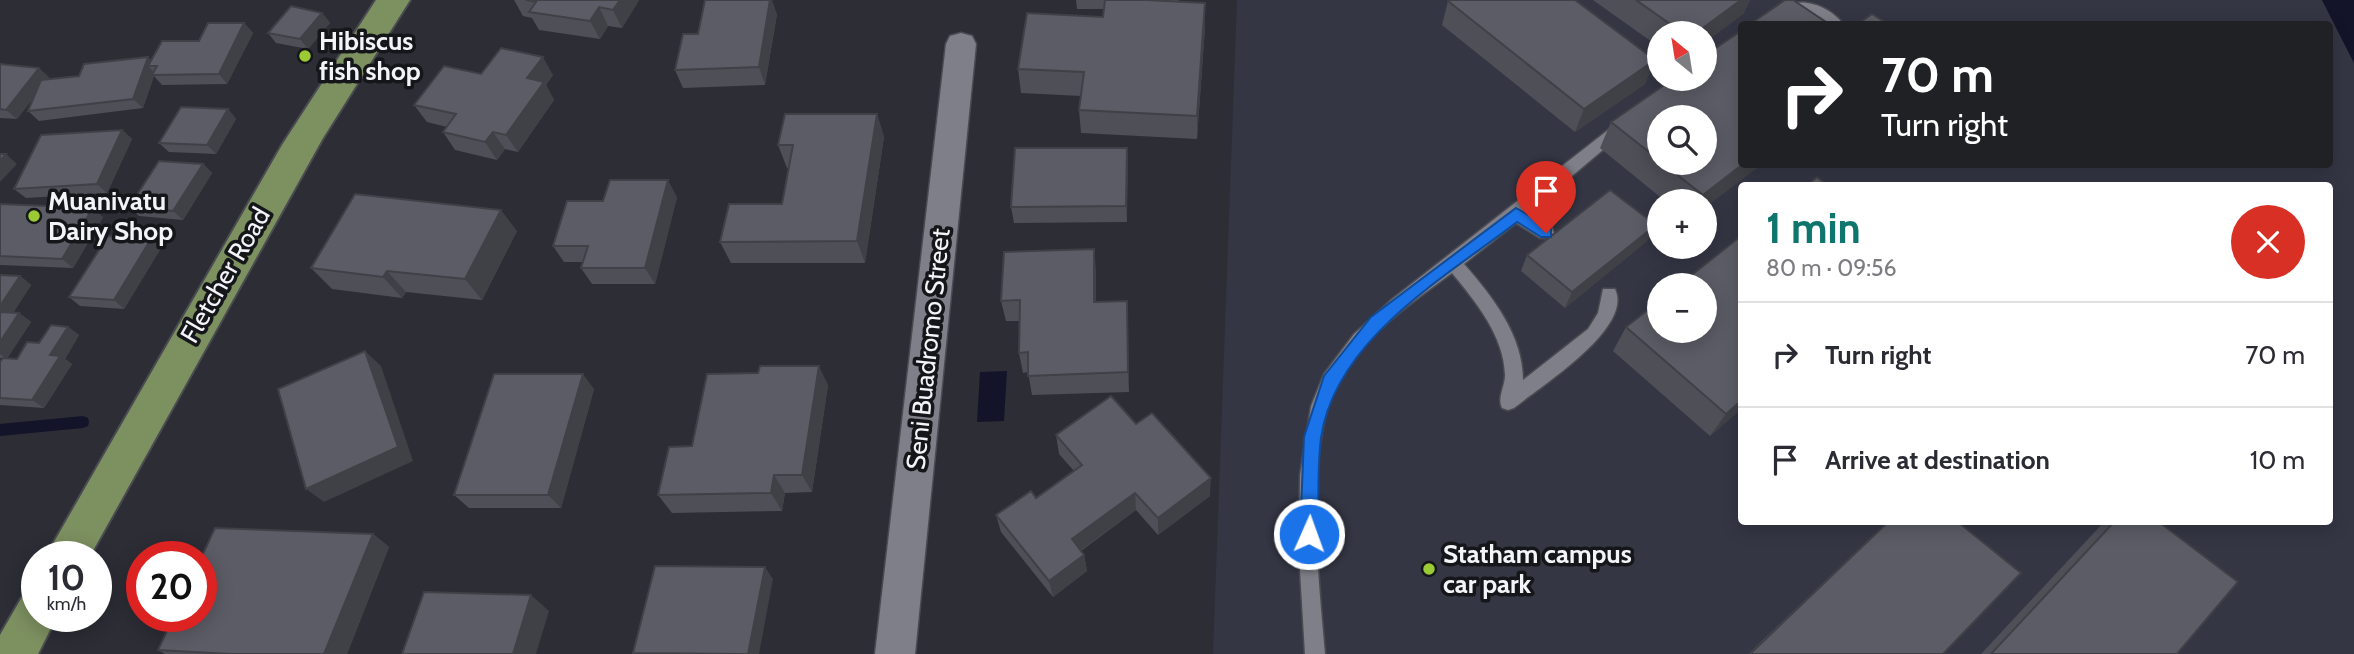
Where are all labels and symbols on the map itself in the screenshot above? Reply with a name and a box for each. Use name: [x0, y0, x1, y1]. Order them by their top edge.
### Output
north arrow: [1647, 21, 1717, 91]
place label: Hibiscus fish shop: [319, 25, 421, 87]
marker: Hibiscus fish shop: [297, 48, 313, 64]
pin: [1516, 161, 1576, 233]
place label: Muanivatu Dairy Shop: [48, 185, 173, 247]
street label: Fletcher Road: [173, 202, 277, 348]
marker: Muanivatu Dairy Shop: [26, 208, 42, 224]
street label: Seni Buadromo Street: [899, 227, 957, 471]
position arrow: [1272, 497, 1346, 571]
place label: Statham campus car park: [1443, 538, 1632, 600]
speed limit sign: 20: [126, 541, 217, 632]
marker: Statham campus car park: [1421, 561, 1437, 577]

